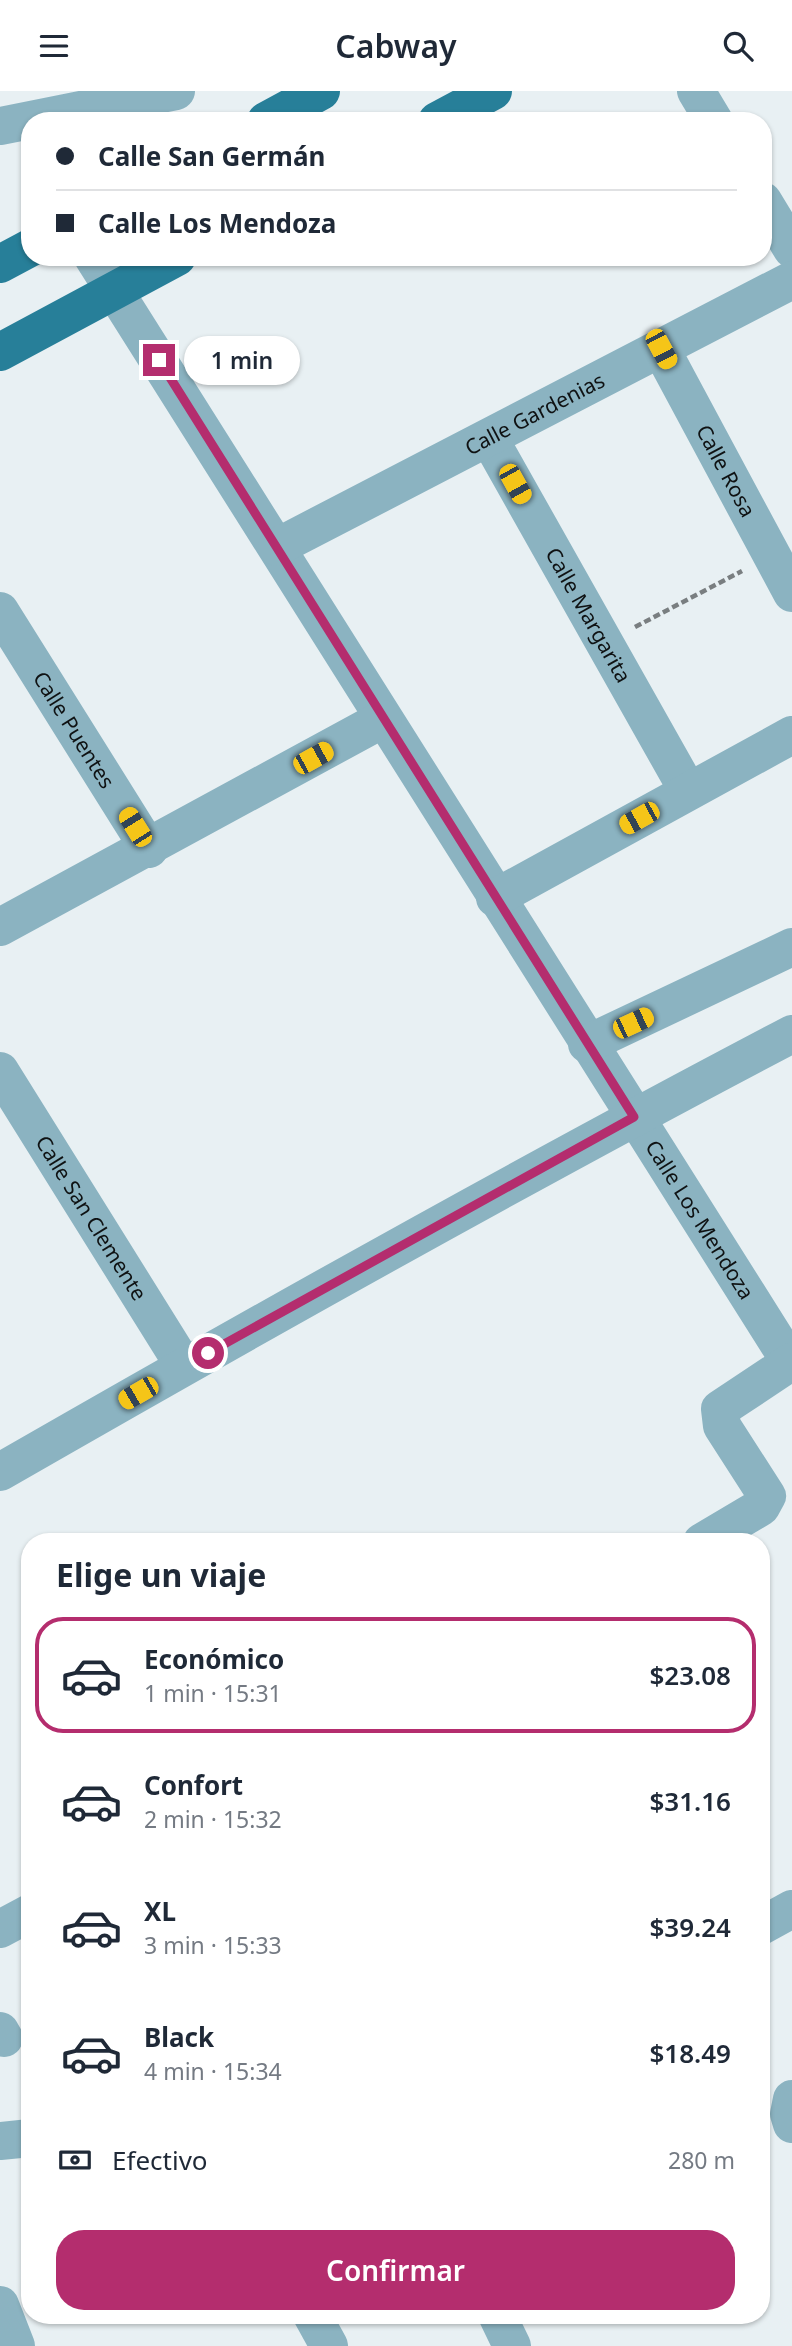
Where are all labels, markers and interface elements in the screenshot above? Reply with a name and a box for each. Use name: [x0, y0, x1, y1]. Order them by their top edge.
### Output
text: Cabway: [335, 24, 457, 67]
icon: menu: [35, 27, 73, 65]
icon: search: [719, 27, 757, 65]
text: Calle San Germán: [98, 138, 325, 174]
text: Calle Los Mendoza: [98, 205, 336, 241]
car: [642, 326, 681, 372]
callout: 1 min: [184, 335, 299, 385]
route end: [143, 344, 175, 376]
text: 1 min: [211, 344, 273, 376]
street label: Calle Gardenias: [460, 366, 609, 461]
street label: Calle Rosa: [690, 420, 762, 522]
car: [496, 461, 535, 507]
street label: Calle Margarita: [539, 542, 638, 687]
street label: Calle Puentes: [27, 666, 122, 794]
car: [290, 739, 337, 777]
car: [616, 799, 663, 837]
car: [115, 804, 156, 850]
car: [610, 1005, 657, 1041]
street label: Calle San Clemente: [30, 1130, 154, 1306]
street label: Calle Los Mendoza: [639, 1134, 761, 1305]
route start: [192, 1337, 224, 1369]
car: [115, 1373, 162, 1413]
text: Elige un viaje: [56, 1553, 266, 1596]
text: Económico: [144, 1641, 284, 1677]
icon: car: [60, 1644, 123, 1707]
text: $23.08: [649, 1657, 731, 1693]
text: 1 min · 15:31: [144, 1677, 282, 1709]
text: Confort: [144, 1767, 243, 1803]
icon: car: [60, 1770, 123, 1833]
text: $31.16: [649, 1783, 731, 1819]
text: 2 min · 15:32: [144, 1803, 282, 1835]
text: XL: [144, 1893, 176, 1929]
icon: car: [60, 1896, 123, 1959]
text: $39.24: [649, 1909, 731, 1945]
text: 3 min · 15:33: [144, 1929, 282, 1961]
text: Black: [144, 2019, 214, 2055]
icon: car: [60, 2022, 123, 2085]
text: $18.49: [649, 2035, 731, 2071]
text: 4 min · 15:34: [144, 2055, 282, 2087]
icon: cash: [56, 2141, 94, 2179]
text: Efectivo: [112, 2142, 208, 2178]
text: 280 m: [668, 2144, 735, 2176]
button: Confirmar: [56, 2230, 735, 2310]

